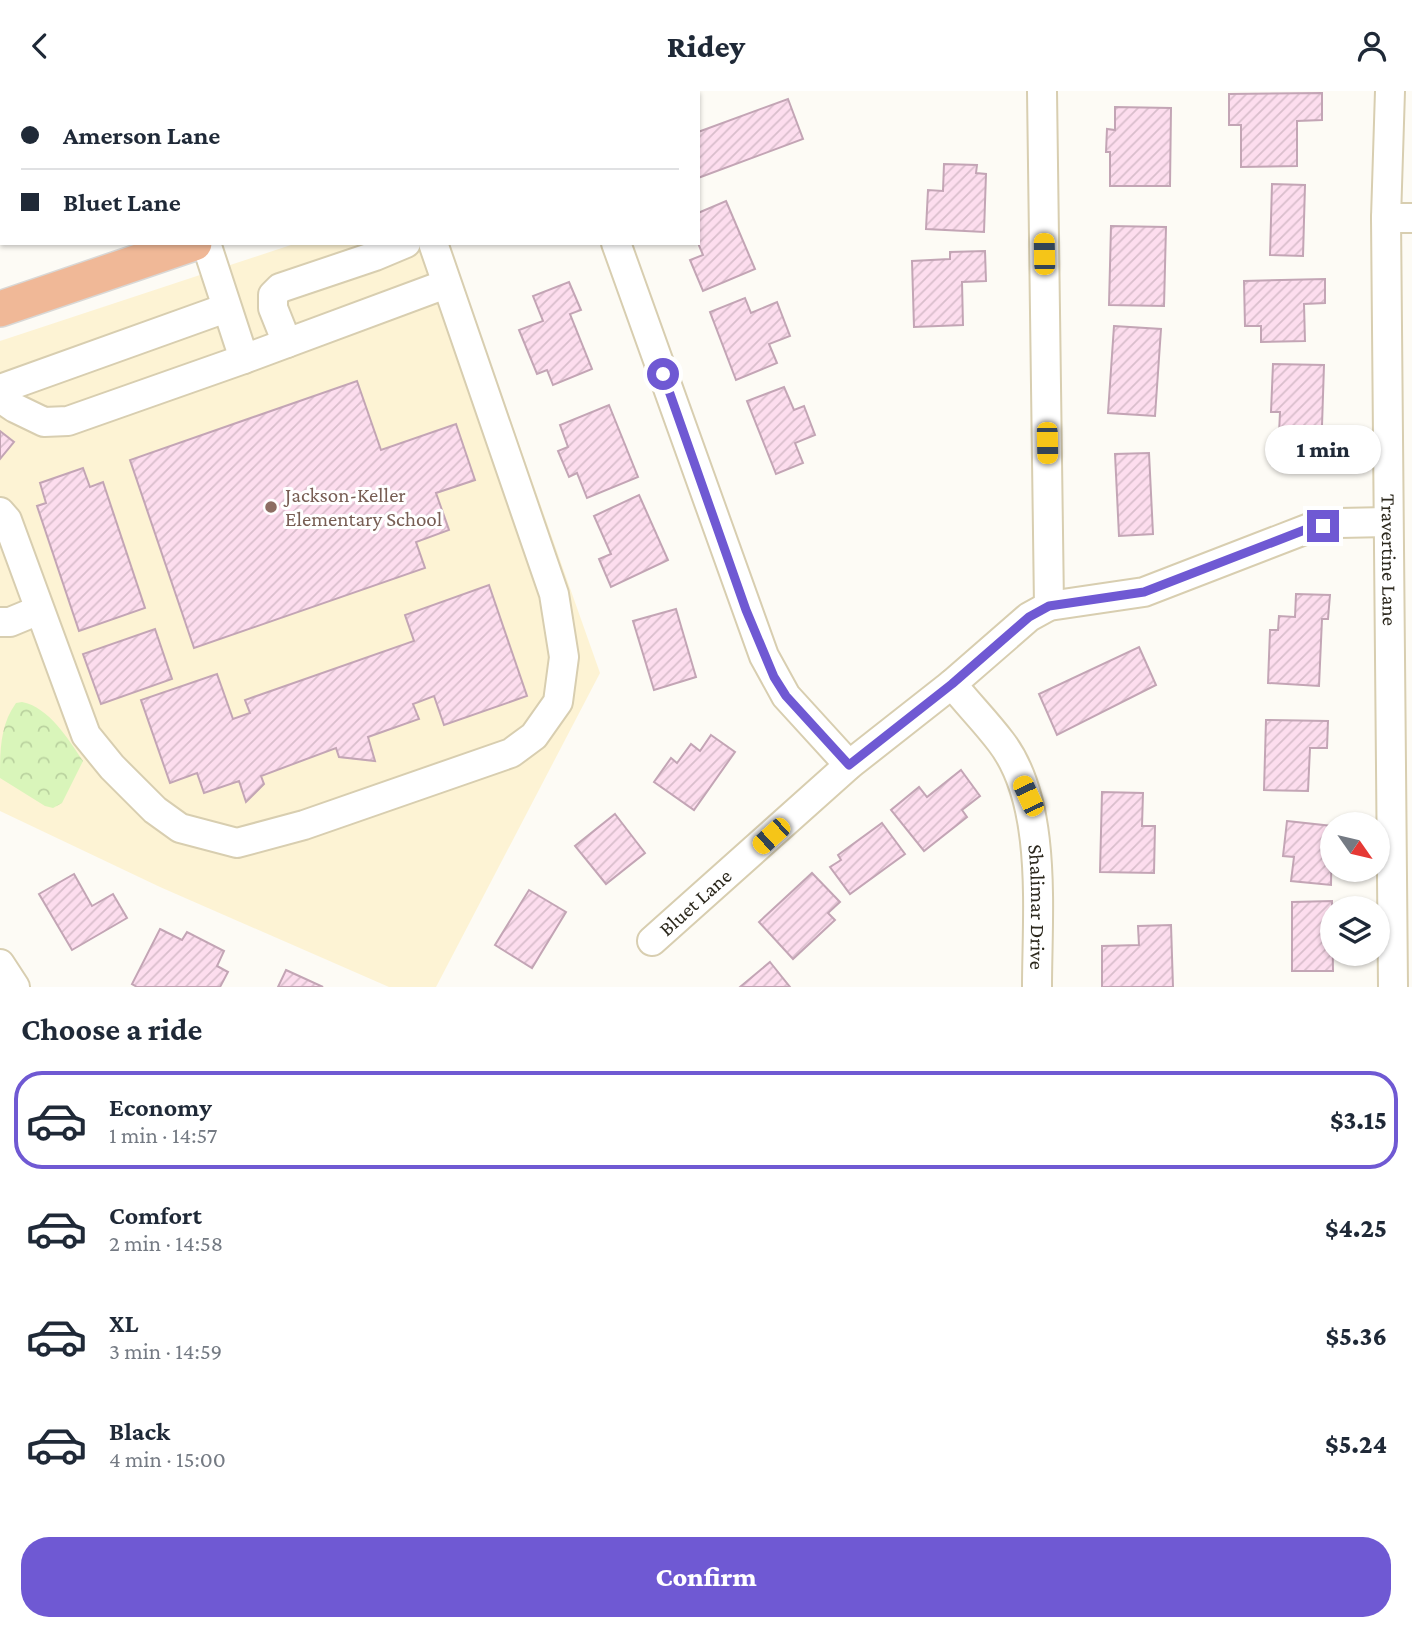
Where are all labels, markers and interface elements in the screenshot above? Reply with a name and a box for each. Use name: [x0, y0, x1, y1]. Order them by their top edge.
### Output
icon: back: [21, 27, 59, 65]
icon: person: [1353, 27, 1391, 65]
text: Ridey: [667, 28, 745, 64]
text: Amerson Lane: [63, 121, 220, 150]
text: Bluet Lane: [63, 188, 181, 217]
car: [1034, 233, 1055, 275]
route start: [647, 358, 679, 390]
car: [1037, 422, 1058, 464]
callout: 1 min: [1265, 425, 1381, 473]
text: 1 min: [1296, 436, 1350, 462]
place label: Jackson-Keller Elementary School: [283, 483, 442, 531]
street label: Travertine Lane: [1377, 494, 1402, 626]
marker: Jackson-Keller Elementary School: [263, 499, 279, 515]
route end: [1307, 510, 1339, 542]
car: [1010, 773, 1047, 819]
north arrow: [1320, 812, 1390, 882]
map controls: [1320, 812, 1390, 966]
car: [749, 814, 794, 858]
street label: Shalimar Drive: [1023, 843, 1050, 970]
street label: Bluet Lane: [654, 864, 736, 941]
button: layers: [1320, 896, 1390, 966]
text: Choose a ride: [21, 1011, 202, 1047]
icon: car: [25, 1089, 88, 1152]
text: Economy: [109, 1093, 212, 1122]
text: $3.15: [1330, 1106, 1387, 1135]
text: 1 min · 14:57: [109, 1122, 217, 1148]
icon: car: [25, 1197, 88, 1260]
text: Comfort: [109, 1201, 202, 1230]
text: $4.25: [1325, 1214, 1387, 1243]
text: 2 min · 14:58: [109, 1230, 223, 1256]
icon: car: [25, 1305, 88, 1368]
text: XL: [109, 1309, 138, 1338]
text: $5.36: [1326, 1322, 1387, 1351]
text: 3 min · 14:59: [109, 1338, 222, 1364]
icon: car: [25, 1413, 88, 1476]
text: Black: [109, 1417, 170, 1446]
text: $5.24: [1325, 1430, 1387, 1459]
text: 4 min · 15:00: [109, 1446, 226, 1472]
button: Confirm: [21, 1537, 1391, 1617]

